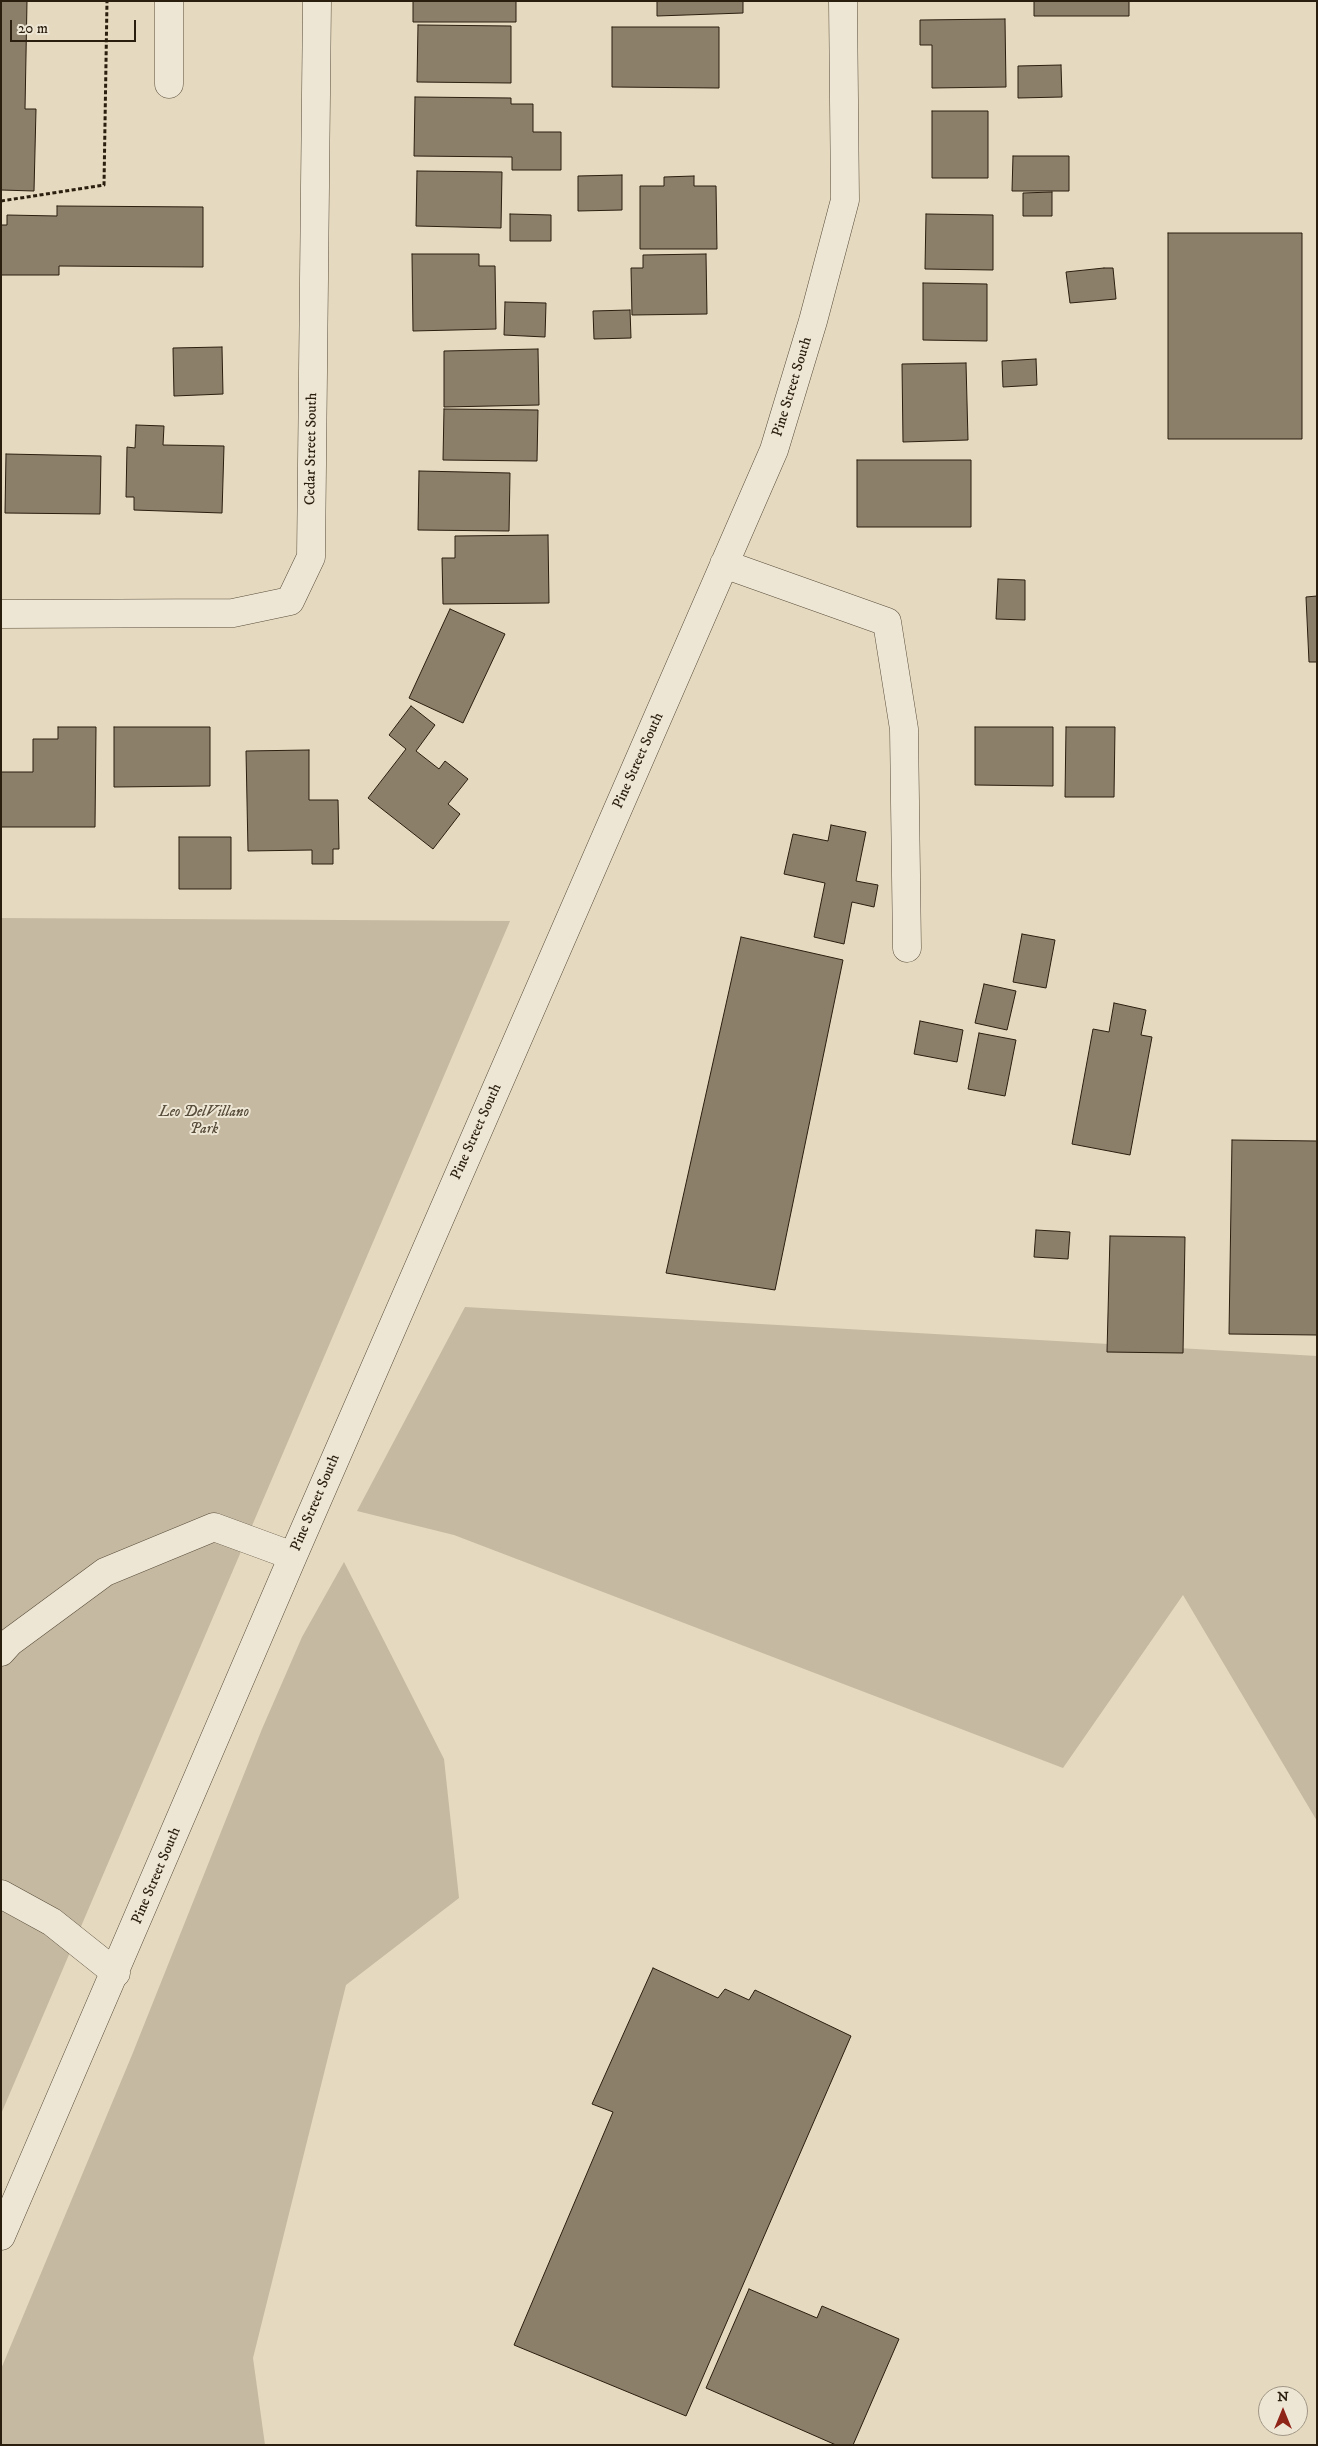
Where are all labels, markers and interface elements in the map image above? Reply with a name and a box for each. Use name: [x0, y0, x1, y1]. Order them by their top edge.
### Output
scale bar: [12, 10, 139, 42]
text: 20 m: [18, 19, 48, 38]
street label: Pine Street South: [769, 335, 817, 439]
street label: Cedar Street South: [302, 393, 322, 505]
street label: Pine Street South: [610, 710, 668, 812]
street label: Pine Street South: [448, 1081, 506, 1183]
park label: Leo DelVillano Park: [159, 1104, 249, 1139]
street label: Pine Street South: [287, 1452, 345, 1554]
street label: Pine Street South: [128, 1825, 186, 1927]
north arrow: [1258, 2386, 1308, 2436]
text: N: [1277, 2388, 1289, 2406]

